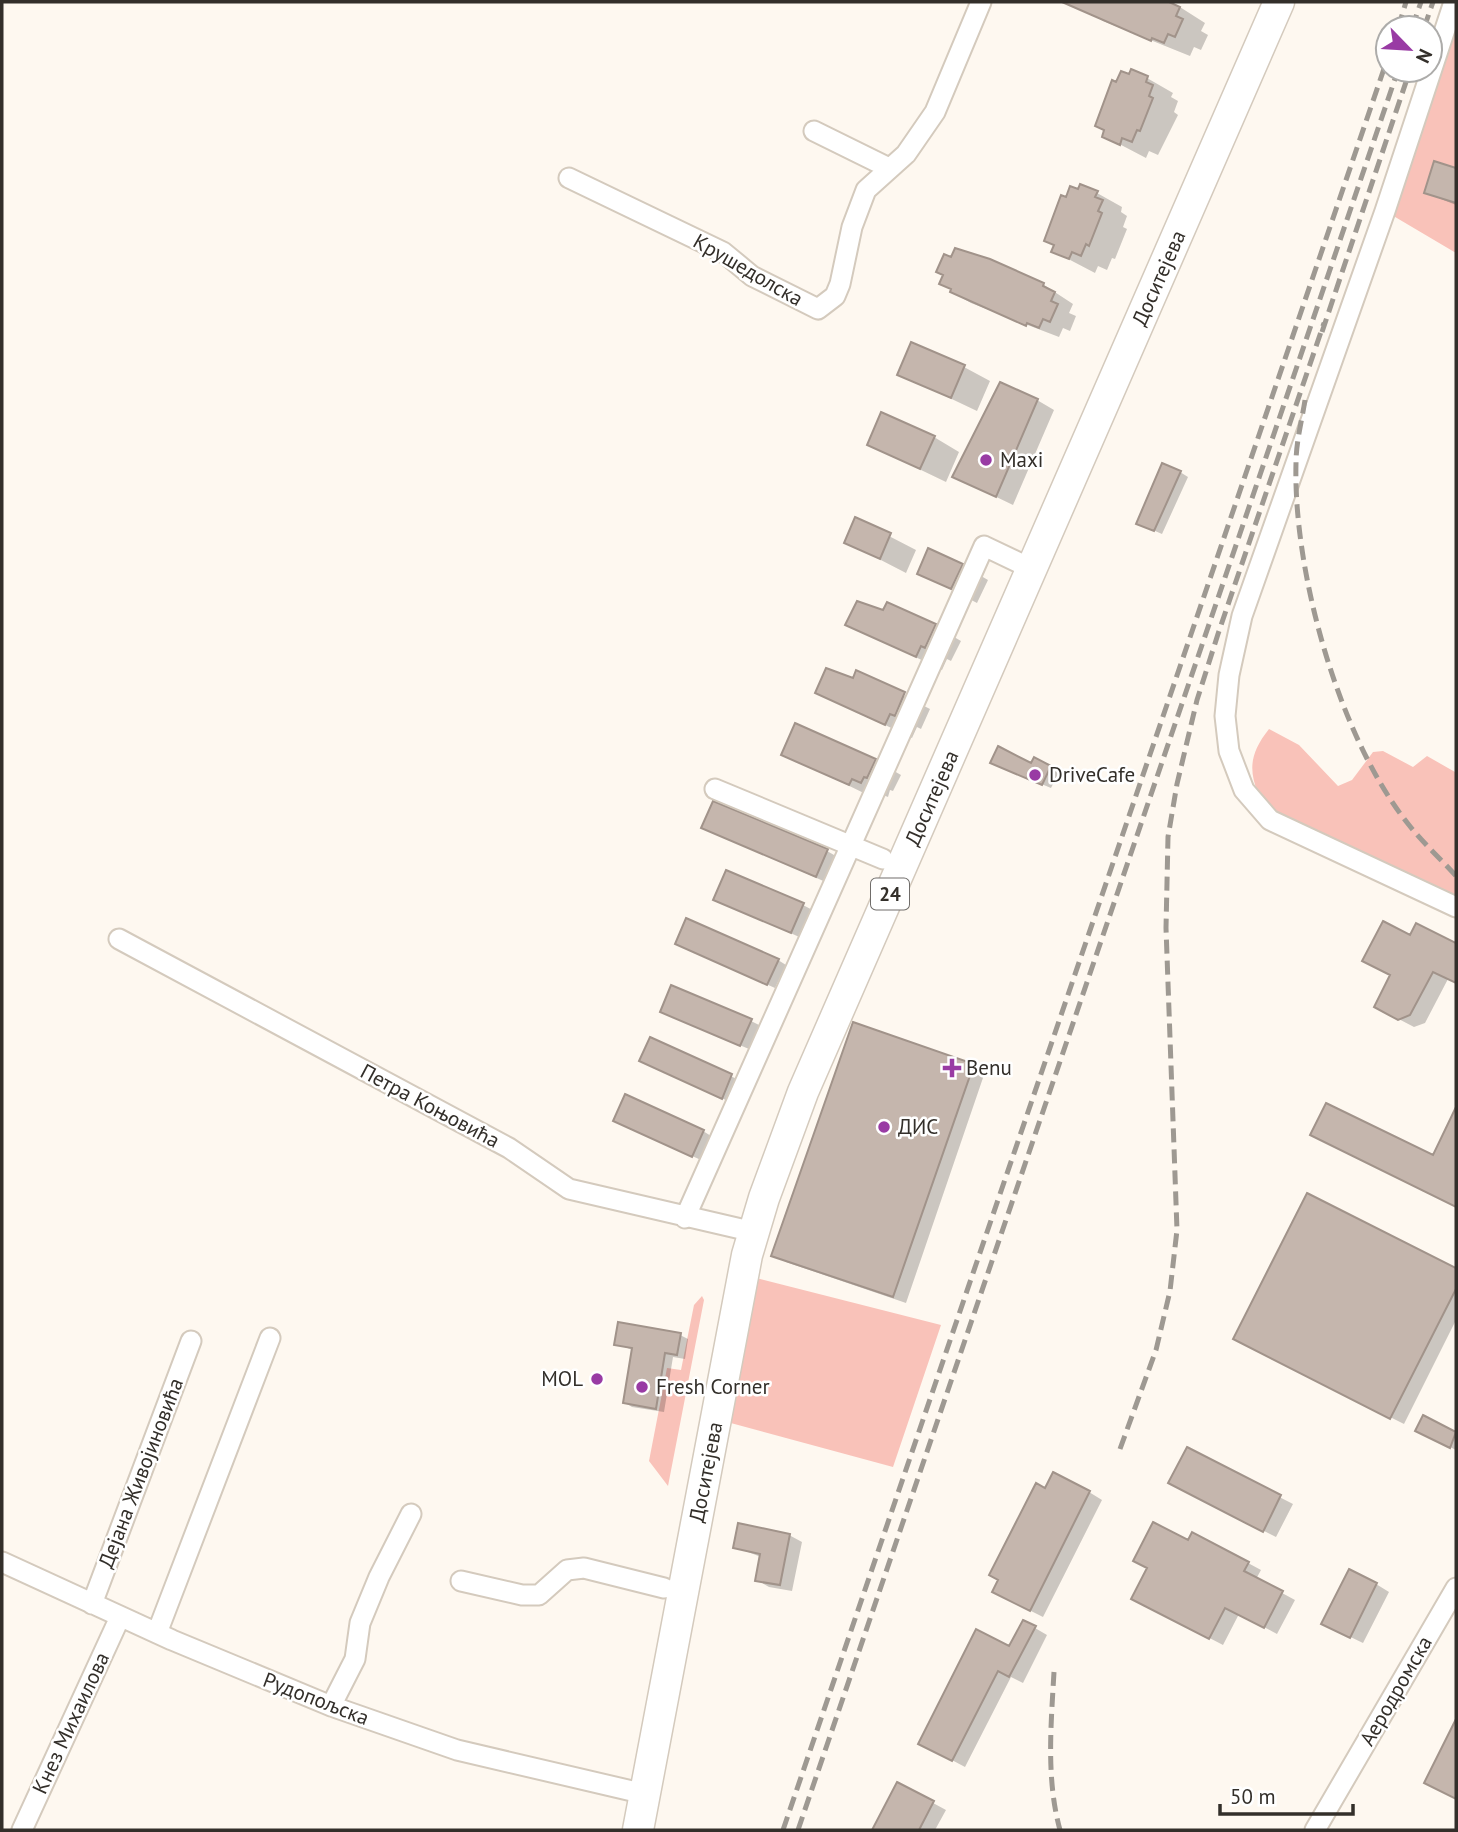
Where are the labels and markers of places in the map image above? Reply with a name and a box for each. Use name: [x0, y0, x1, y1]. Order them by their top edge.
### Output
place label: Maxi: [1000, 446, 1043, 473]
marker: Maxi: [978, 452, 994, 468]
place label: DriveCafe: [1049, 761, 1135, 788]
marker: DriveCafe: [1027, 767, 1043, 783]
place label: Benu: [966, 1054, 1012, 1081]
marker: Benu: [944, 1060, 960, 1076]
place label: ДИС: [898, 1113, 938, 1140]
marker: ДИС: [876, 1119, 892, 1135]
place label: MOL: [541, 1365, 583, 1392]
marker: MOL: [589, 1371, 605, 1387]
place label: Fresh Corner: [656, 1373, 770, 1400]
marker: Fresh Corner: [634, 1379, 650, 1395]

